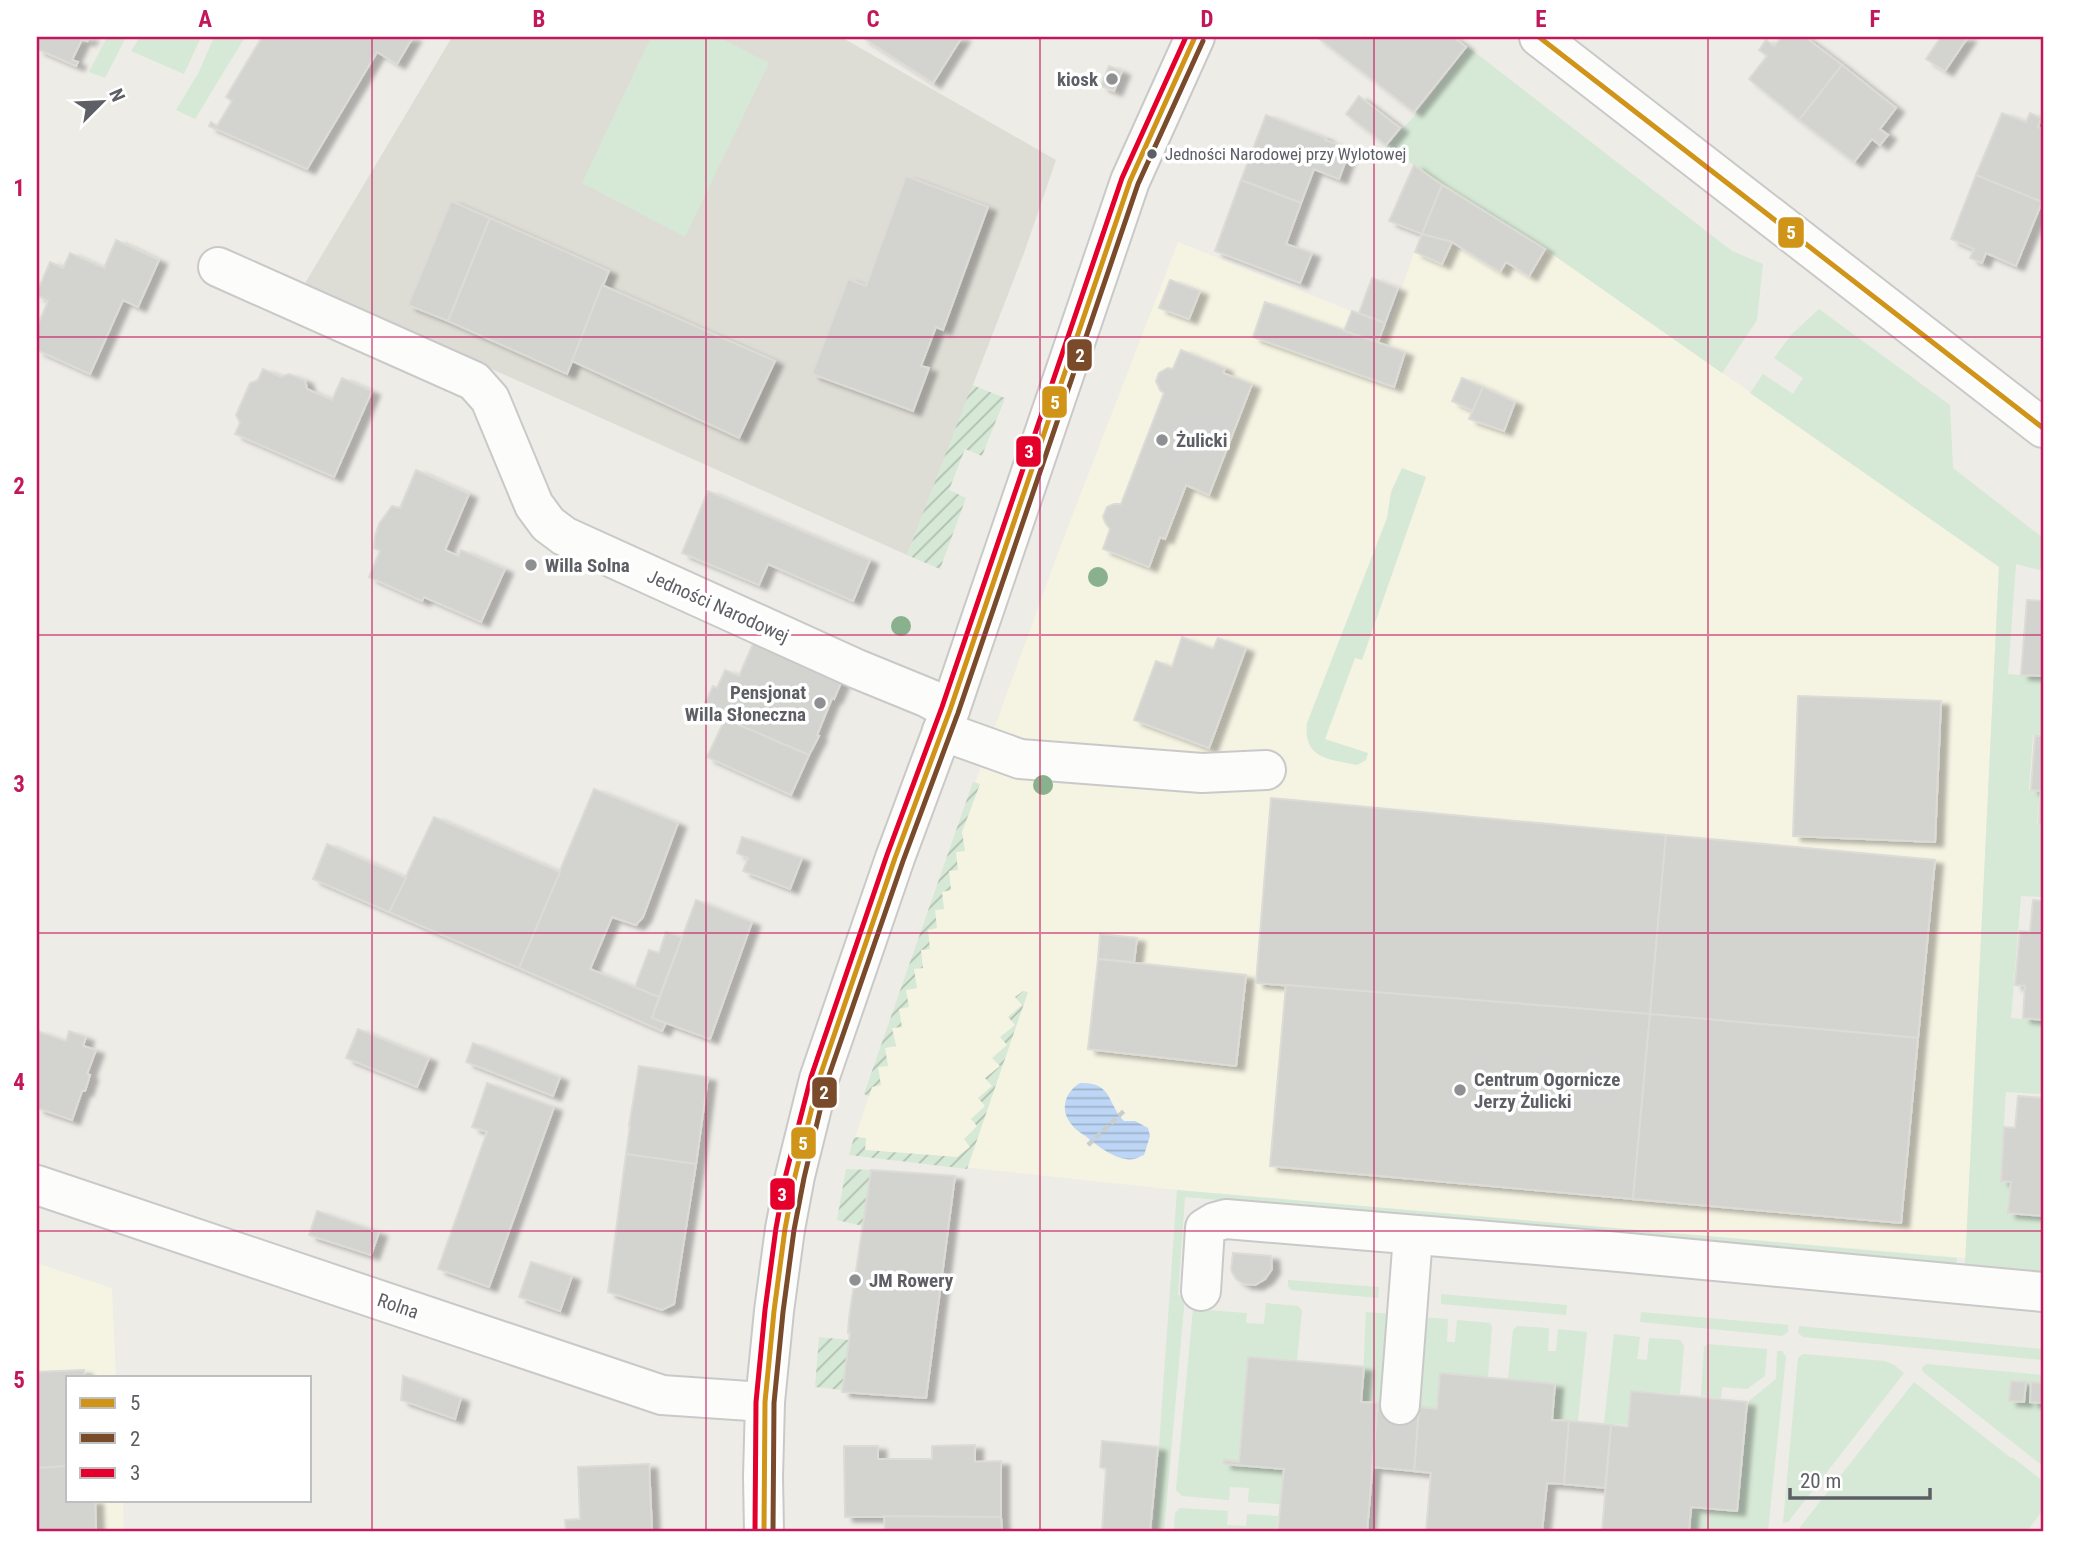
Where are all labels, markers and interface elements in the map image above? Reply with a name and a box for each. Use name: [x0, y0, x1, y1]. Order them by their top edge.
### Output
text: A: [198, 6, 212, 33]
text: B: [533, 6, 545, 33]
text: C: [866, 6, 880, 33]
text: D: [1201, 6, 1214, 33]
text: E: [1535, 6, 1547, 33]
text: F: [1870, 6, 1881, 33]
north arrow: [66, 66, 136, 136]
place label: kiosk: [1057, 68, 1099, 91]
marker: kiosk: [1104, 71, 1120, 87]
text: N: [104, 85, 130, 105]
place label: Jedności Narodowej przy Wylotowej: [1165, 144, 1406, 164]
marker: Jedności Narodowej przy Wylotowej: [1145, 147, 1159, 161]
text: 1: [13, 175, 25, 202]
line badge: 5: [1777, 216, 1805, 249]
text: 5: [1786, 221, 1796, 244]
line badge: 2: [1066, 338, 1093, 372]
text: 2: [1075, 344, 1085, 367]
line badge: 5: [1041, 385, 1068, 419]
text: 5: [1050, 391, 1060, 414]
place label: Żulicki: [1176, 429, 1227, 452]
marker: Żulicki: [1154, 432, 1170, 448]
line badge: 3: [1015, 435, 1042, 468]
text: 3: [1024, 440, 1034, 463]
text: 2: [13, 473, 25, 500]
place label: Willa Solna: [545, 554, 630, 577]
marker: Willa Solna: [523, 557, 539, 573]
street label: Jedności Narodowej: [643, 564, 793, 648]
place label: Pensjonat Willa Słoneczna: [685, 681, 806, 726]
marker: Pensjonat Willa Słoneczna: [812, 695, 828, 711]
text: 3: [13, 771, 25, 798]
place label: Centrum Ogornicze Jerzy Żulicki: [1474, 1068, 1620, 1113]
text: 4: [13, 1069, 25, 1096]
line badge: 2: [811, 1076, 838, 1109]
text: 2: [819, 1081, 829, 1104]
marker: Centrum Ogornicze Jerzy Żulicki: [1452, 1082, 1468, 1098]
line badge: 5: [790, 1126, 817, 1160]
text: 5: [798, 1132, 808, 1155]
line badge: 3: [769, 1177, 796, 1211]
text: 3: [777, 1183, 787, 1206]
place label: JM Rowery: [869, 1269, 954, 1292]
marker: JM Rowery: [847, 1272, 863, 1288]
street label: Rolna: [374, 1288, 422, 1324]
text: 5: [13, 1367, 25, 1394]
legend: [66, 1376, 312, 1502]
text: 5: [130, 1391, 140, 1415]
text: 2: [130, 1427, 140, 1451]
scale bar: [1790, 1456, 1930, 1500]
text: 3: [130, 1461, 140, 1485]
text: 20 m: [1800, 1469, 1841, 1493]

